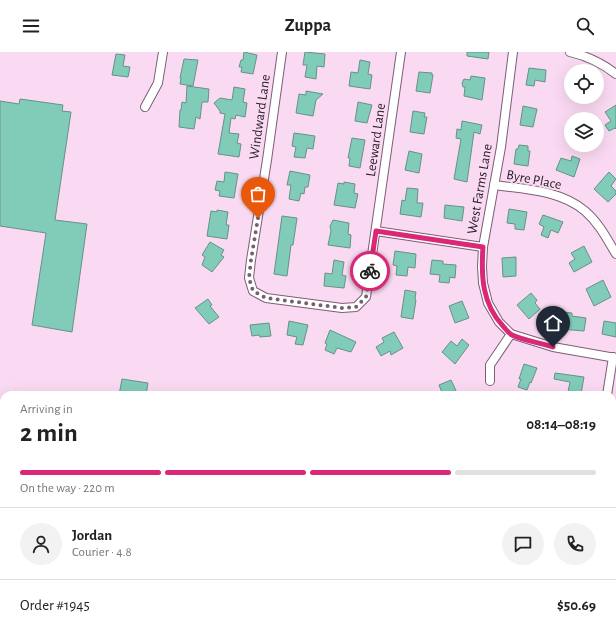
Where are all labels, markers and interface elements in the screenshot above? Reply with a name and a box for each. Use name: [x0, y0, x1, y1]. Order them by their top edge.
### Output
icon: menu: [20, 15, 42, 37]
icon: search: [574, 15, 596, 37]
text: Zuppa: [285, 17, 331, 35]
map controls: [564, 64, 604, 152]
button: locate: [564, 64, 604, 104]
street label: Windward Lane: [247, 74, 273, 160]
street label: Leeward Lane: [364, 102, 388, 178]
button: layers: [564, 112, 604, 152]
street label: West Farms Lane: [465, 143, 495, 235]
street label: Byre Place: [505, 168, 563, 192]
pin: [241, 177, 275, 218]
icon: bag: [247, 183, 269, 205]
courier: [350, 251, 390, 291]
icon: bike: [359, 260, 381, 282]
pin: [536, 306, 570, 347]
icon: home: [542, 312, 564, 334]
text: Arriving in: [20, 403, 73, 416]
text: 08:14–08:19: [526, 417, 596, 432]
text: 2 min: [20, 420, 78, 446]
text: On the way · 220 m: [20, 482, 115, 495]
button: person: [20, 523, 62, 565]
button: chat: [502, 523, 544, 565]
button: phone: [554, 523, 596, 565]
text: Jordan: [72, 528, 112, 543]
text: Courier · 4.8: [72, 546, 132, 559]
text: Order #1945: [20, 598, 90, 613]
text: $50.69: [557, 598, 596, 613]

